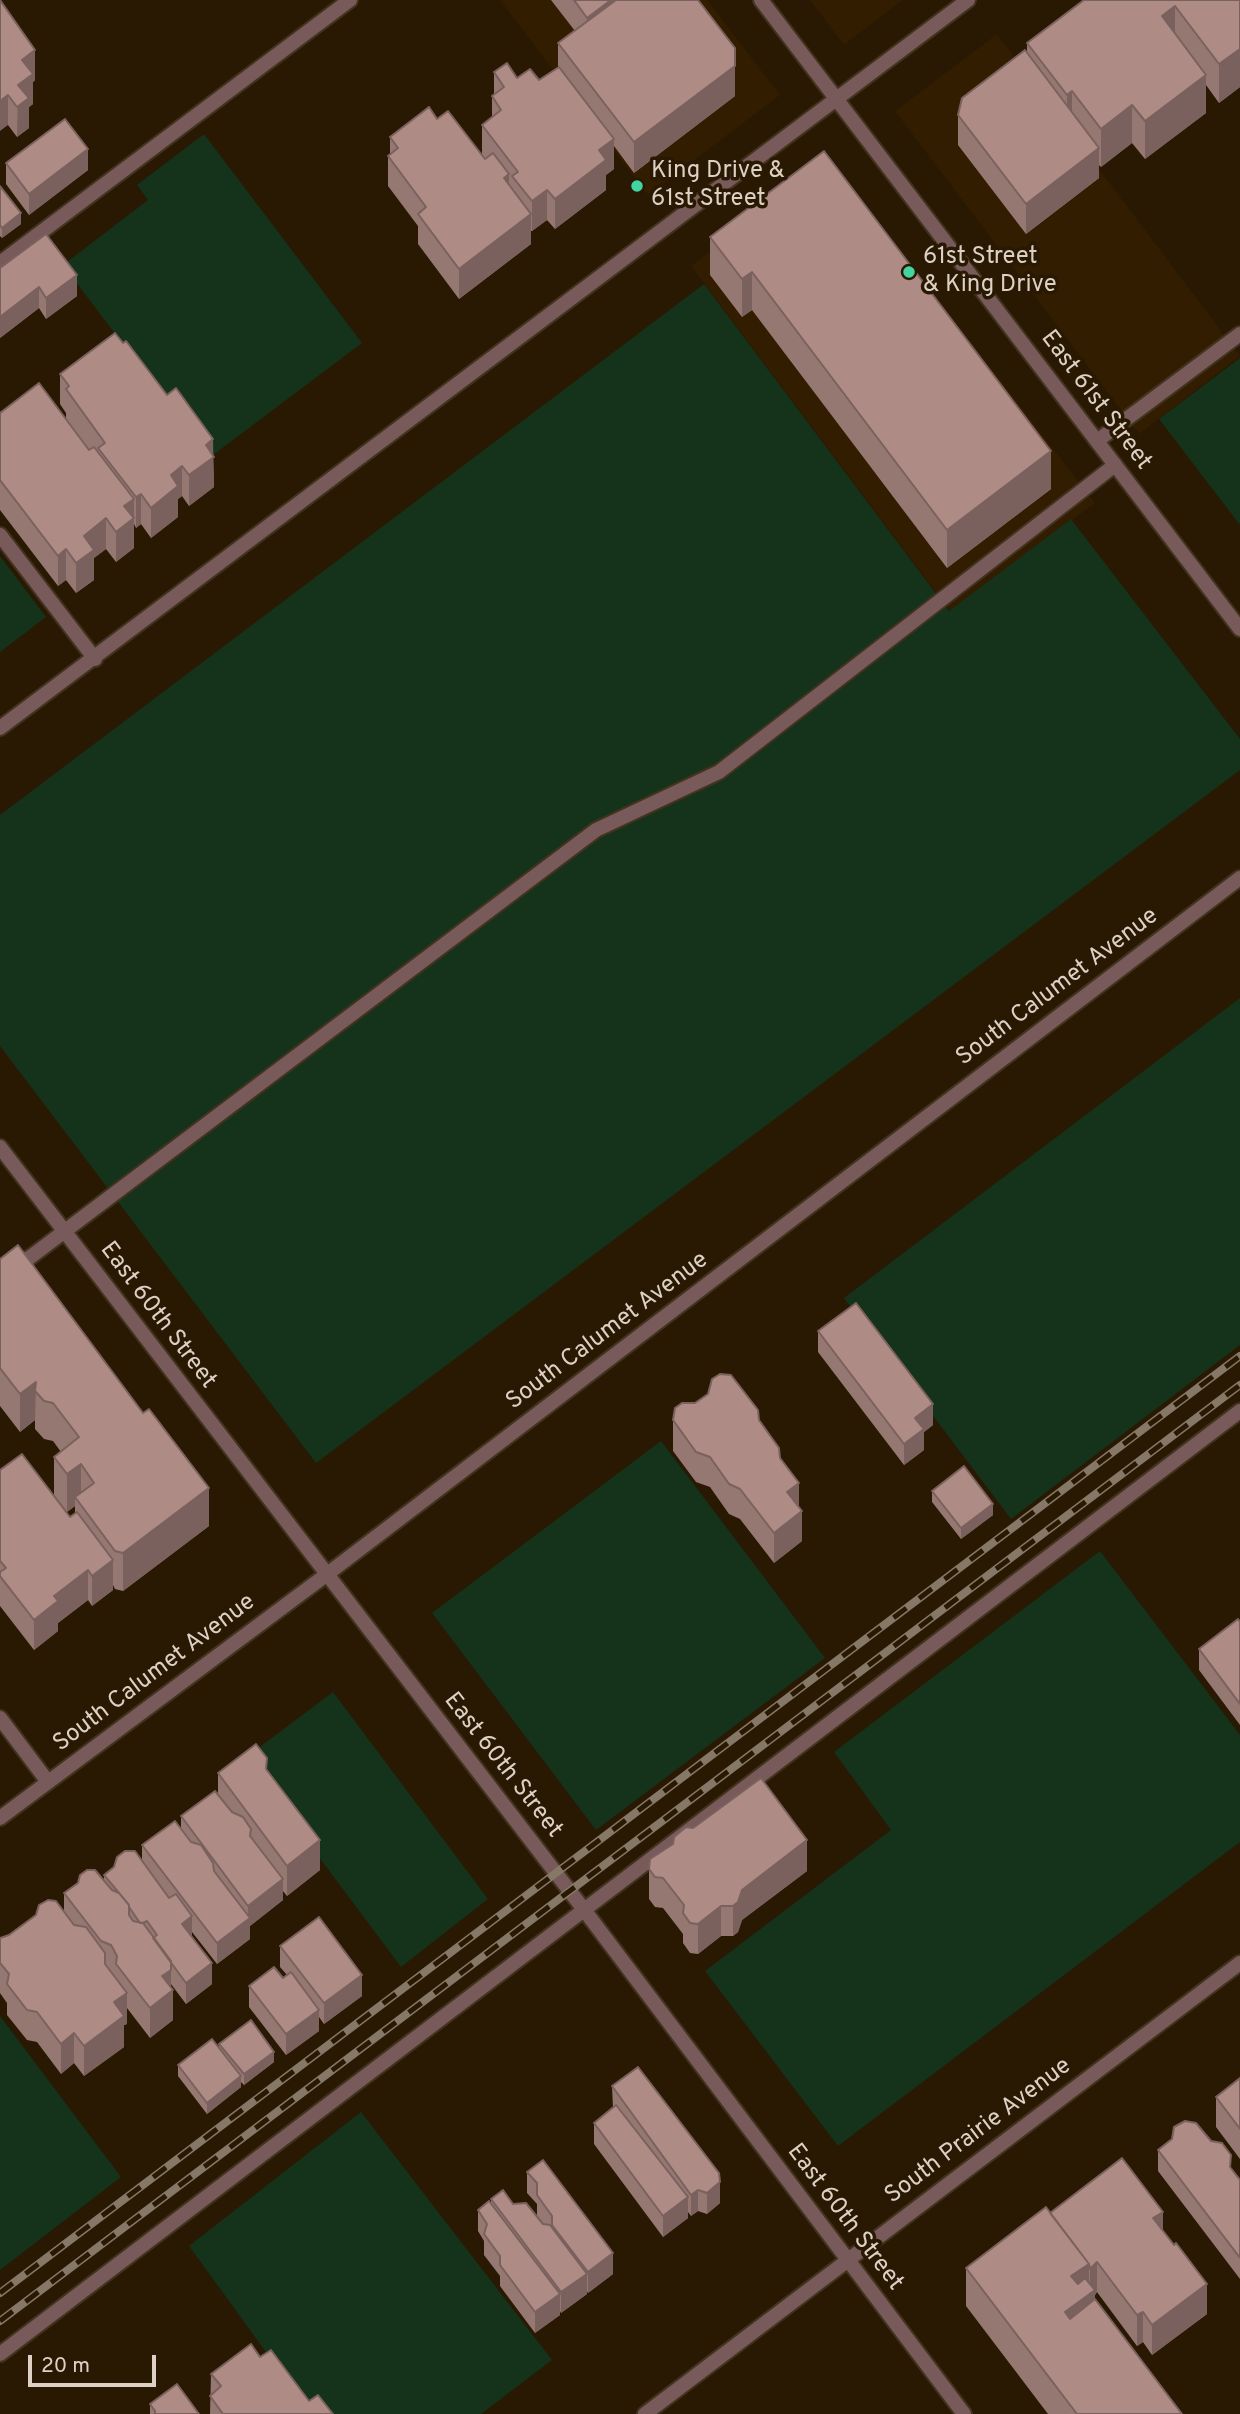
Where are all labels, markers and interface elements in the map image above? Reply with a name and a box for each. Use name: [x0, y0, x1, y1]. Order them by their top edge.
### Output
place label: King Drive & 61st Street: [651, 158, 785, 214]
marker: King Drive & 61st Street: [629, 178, 645, 194]
place label: 61st Street & King Drive: [923, 244, 1057, 300]
marker: 61st Street & King Drive: [901, 264, 917, 280]
street label: East 61st Street: [1033, 326, 1157, 476]
street label: South Calumet Avenue: [951, 903, 1165, 1073]
street label: East 60th Street: [92, 1237, 222, 1395]
street label: South Calumet Avenue: [501, 1247, 715, 1417]
street label: South Calumet Avenue: [48, 1589, 262, 1759]
street label: East 60th Street: [436, 1688, 568, 1844]
street label: South Prairie Avenue: [880, 2053, 1078, 2211]
street label: East 60th Street: [779, 2139, 909, 2297]
scale bar: [32, 2340, 159, 2384]
text: 20 m: [41, 2353, 90, 2380]

